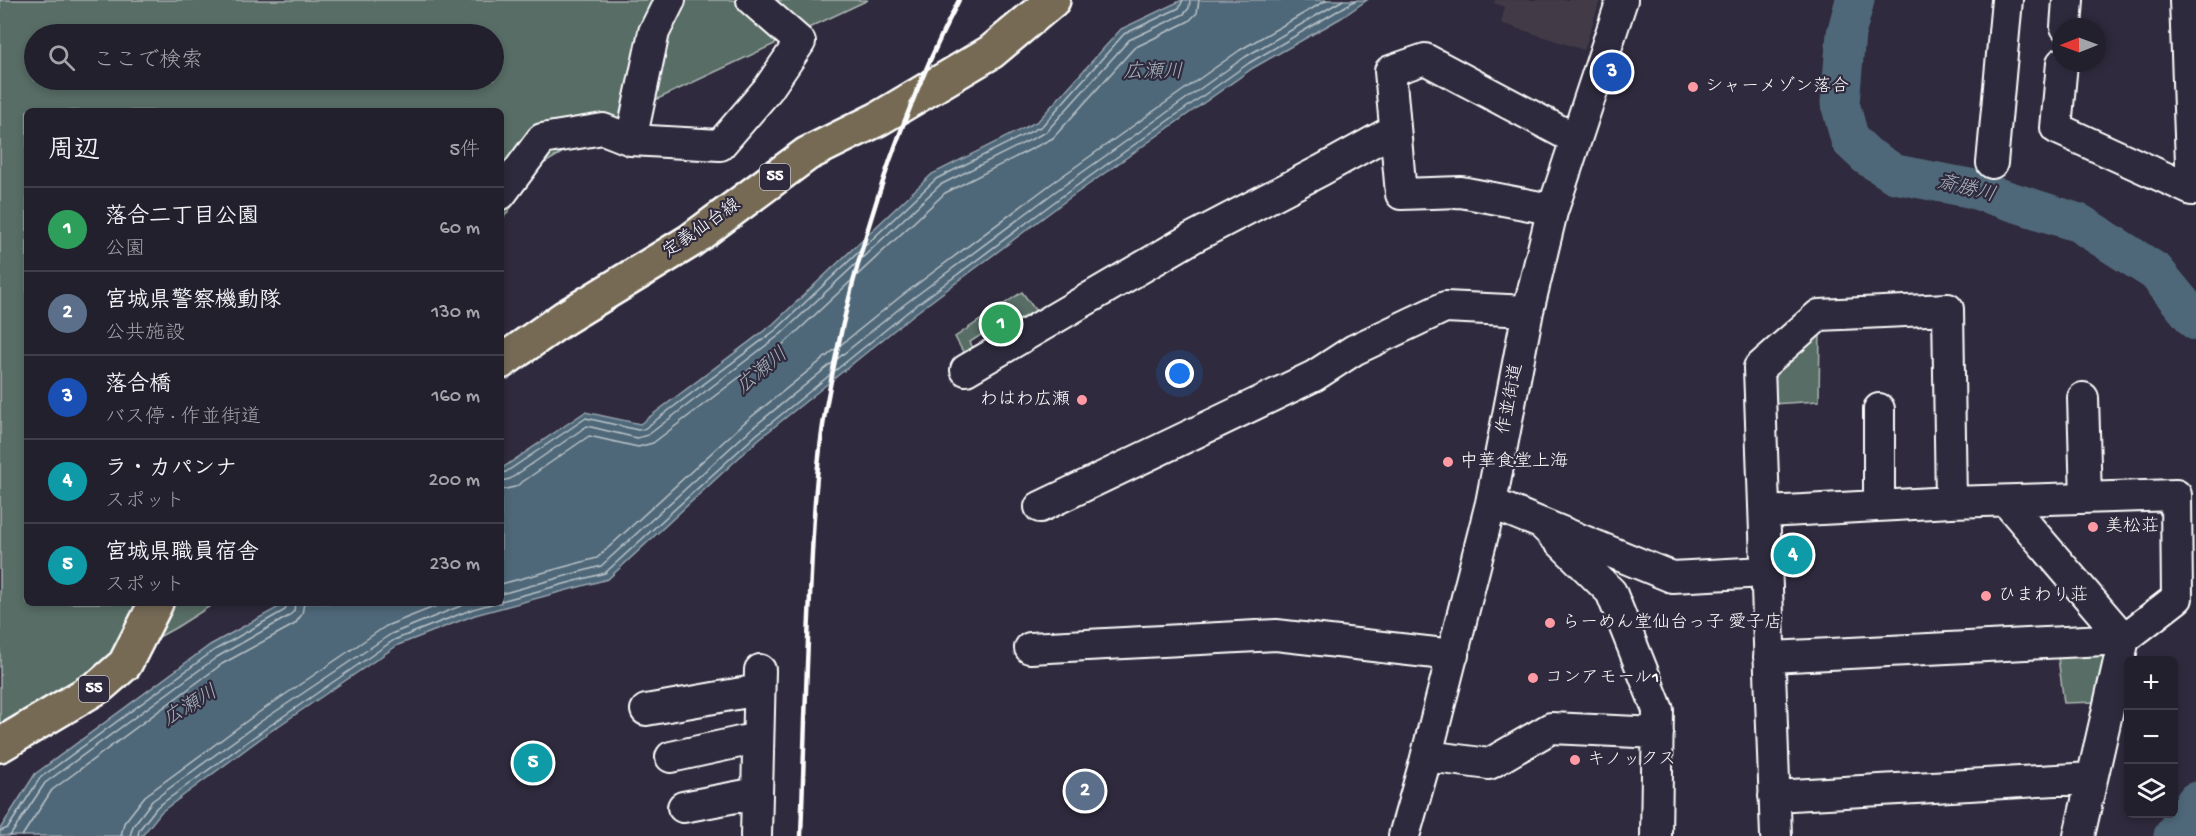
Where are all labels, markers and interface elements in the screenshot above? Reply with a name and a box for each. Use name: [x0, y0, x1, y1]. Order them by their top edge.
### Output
north arrow: [2052, 18, 2106, 72]
search box: [24, 24, 504, 90]
icon: search: [45, 41, 78, 74]
text: ここで検索: [93, 49, 203, 75]
pin: 3: [1592, 50, 1632, 94]
water label: 広瀬川: [1123, 61, 1183, 85]
place label: シャーメゾン落合: [1705, 76, 1849, 98]
marker: シャーメゾン落合: [1686, 80, 1700, 94]
text: 周辺: [48, 137, 100, 168]
text: 5件: [449, 140, 480, 163]
road number: 55: [760, 164, 790, 190]
water label: 斎勝川: [1934, 170, 1998, 208]
street label: 定義仙台線: [659, 194, 745, 263]
text: 落合二丁目公園: [105, 205, 259, 231]
text: 1: [63, 218, 72, 241]
text: 60 m: [440, 218, 480, 241]
text: 公園: [105, 239, 145, 262]
text: 宮城県警察機動隊: [105, 289, 281, 315]
text: 2: [63, 302, 72, 325]
text: 130 m: [431, 302, 480, 325]
pin: 1: [982, 302, 1020, 346]
text: 公共施設: [105, 323, 185, 346]
water label: 広瀬川: [732, 343, 793, 400]
your location: [1165, 359, 1194, 388]
street label: 作並街道: [1493, 361, 1528, 436]
text: 落合橋: [105, 373, 171, 399]
text: 3: [62, 386, 73, 409]
text: 160 m: [431, 386, 480, 409]
place label: わはわ広瀬: [980, 389, 1070, 411]
marker: わはわ広瀬: [1075, 393, 1089, 407]
text: バス停 · 作並街道: [105, 407, 261, 430]
place label: 中華食堂上海: [1460, 451, 1568, 473]
marker: 中華食堂上海: [1441, 455, 1455, 469]
text: ラ・カパンナ: [105, 457, 237, 483]
text: 4: [63, 470, 72, 493]
text: 200 m: [429, 470, 480, 493]
text: スポット: [105, 491, 185, 514]
place label: 美松荘: [2105, 516, 2159, 538]
marker: 美松荘: [2086, 520, 2100, 534]
pin: 4: [1774, 532, 1812, 578]
text: 宮城県職員宿舎: [105, 541, 259, 567]
text: 5: [62, 554, 73, 577]
text: 230 m: [430, 554, 480, 577]
text: スポット: [105, 575, 185, 598]
place label: ひまわり荘: [1998, 585, 2088, 607]
marker: ひまわり荘: [1979, 589, 1993, 603]
place label: らーめん堂仙台っ子 愛子店: [1562, 612, 1782, 634]
marker: らーめん堂仙台っ子 愛子店: [1543, 616, 1557, 630]
map controls: [2124, 656, 2178, 818]
button: +: [2124, 656, 2178, 710]
place label: コンアモール1: [1545, 668, 1659, 689]
marker: コンアモール1: [1526, 671, 1540, 685]
road number: 55: [79, 676, 109, 702]
water label: 広瀬川: [159, 681, 223, 732]
button: −: [2124, 710, 2178, 764]
pin: 5: [514, 740, 552, 786]
place label: キノックス: [1587, 750, 1676, 771]
marker: キノックス: [1568, 753, 1582, 767]
button: layers: [2124, 764, 2178, 818]
pin: 2: [1066, 768, 1104, 814]

